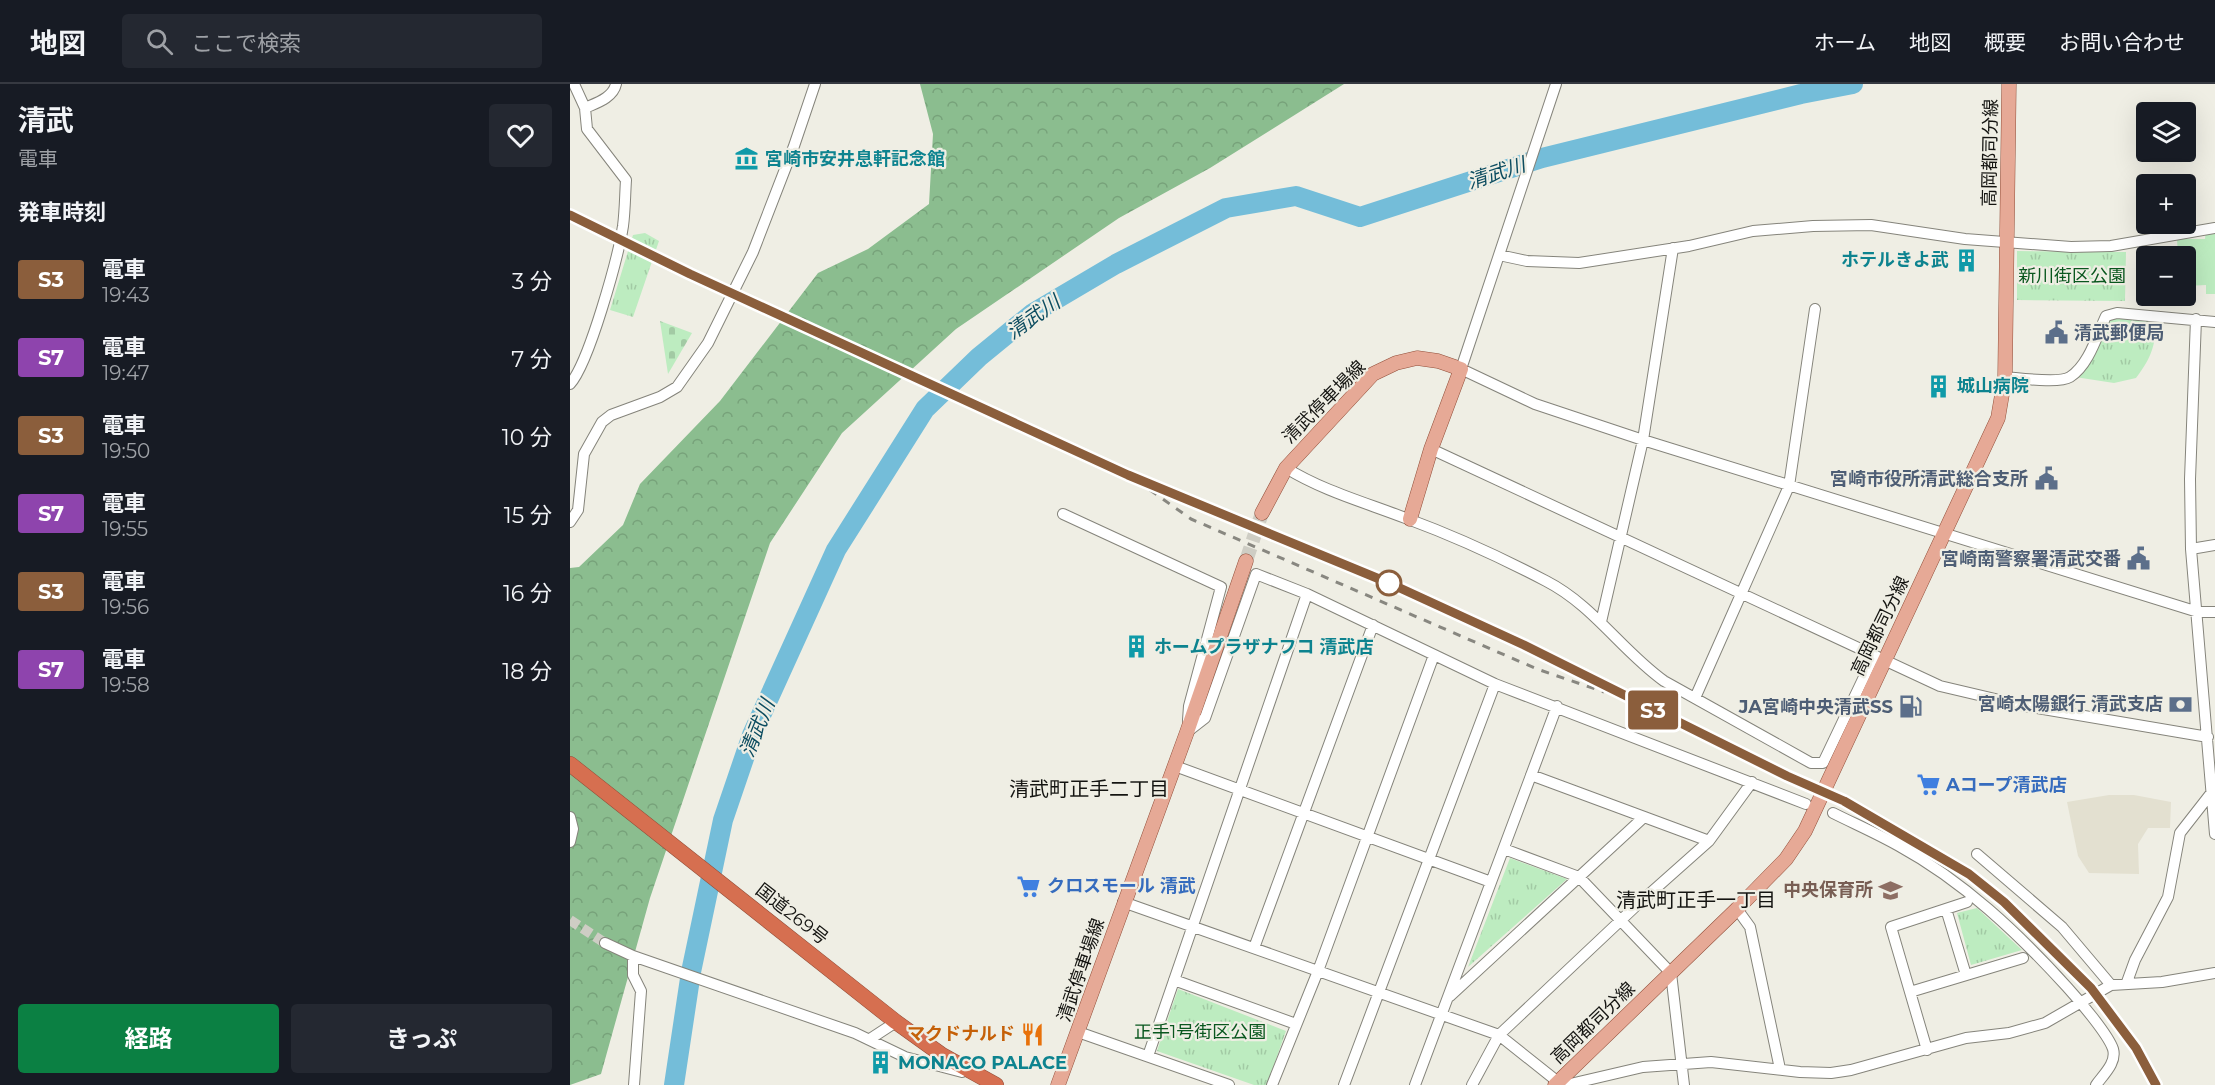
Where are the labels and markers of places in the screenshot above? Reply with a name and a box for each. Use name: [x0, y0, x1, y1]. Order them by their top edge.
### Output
museum icon: 宮崎市安井息軒記念館: [734, 146, 760, 172]
place label: 宮崎市安井息軒記念館: [765, 148, 945, 170]
building icon: ホテルきよ武: [1954, 247, 1980, 273]
place label: ホテルきよ武: [1841, 249, 1949, 271]
public building icon: 清武郵便局: [2043, 320, 2069, 346]
place label: 清武郵便局: [2074, 322, 2164, 344]
building icon: 城山病院: [1926, 373, 1952, 399]
place label: 城山病院: [1957, 375, 2029, 397]
public building icon: 宮崎市役所清武総合支所: [2033, 466, 2059, 492]
place label: 宮崎市役所清武総合支所: [1830, 468, 2028, 490]
public building icon: 宮崎南警察署清武交番: [2126, 546, 2152, 572]
place label: 宮崎南警察署清武交番: [1941, 548, 2121, 570]
unlabelled marker: [1376, 570, 1402, 596]
building icon: ホームプラザナフコ 清武店: [1123, 634, 1149, 660]
place label: ホームプラザナフコ 清武店: [1154, 636, 1373, 658]
bank icon: 宮崎太陽銀行 清武支店: [2168, 691, 2194, 717]
place label: 宮崎太陽銀行 清武支店: [1978, 693, 2163, 715]
fuel station icon: JA宮崎中央清武SS: [1898, 694, 1924, 720]
place label: JA宮崎中央清武SS: [1738, 696, 1893, 718]
supermarket icon: Aコープ清武店: [1915, 772, 1941, 798]
place label: Aコープ清武店: [1945, 774, 2067, 796]
supermarket icon: クロスモール 清武: [1016, 873, 1042, 899]
place label: クロスモール 清武: [1047, 875, 1196, 897]
school or university icon: 中央保育所: [1878, 877, 1904, 903]
place label: 中央保育所: [1783, 879, 1873, 901]
restaurant icon: マクドナルド: [1020, 1021, 1046, 1047]
place label: マクドナルド: [907, 1023, 1015, 1045]
building icon: MONACO PALACE: [867, 1050, 893, 1076]
place label: MONACO PALACE: [898, 1052, 1067, 1074]

